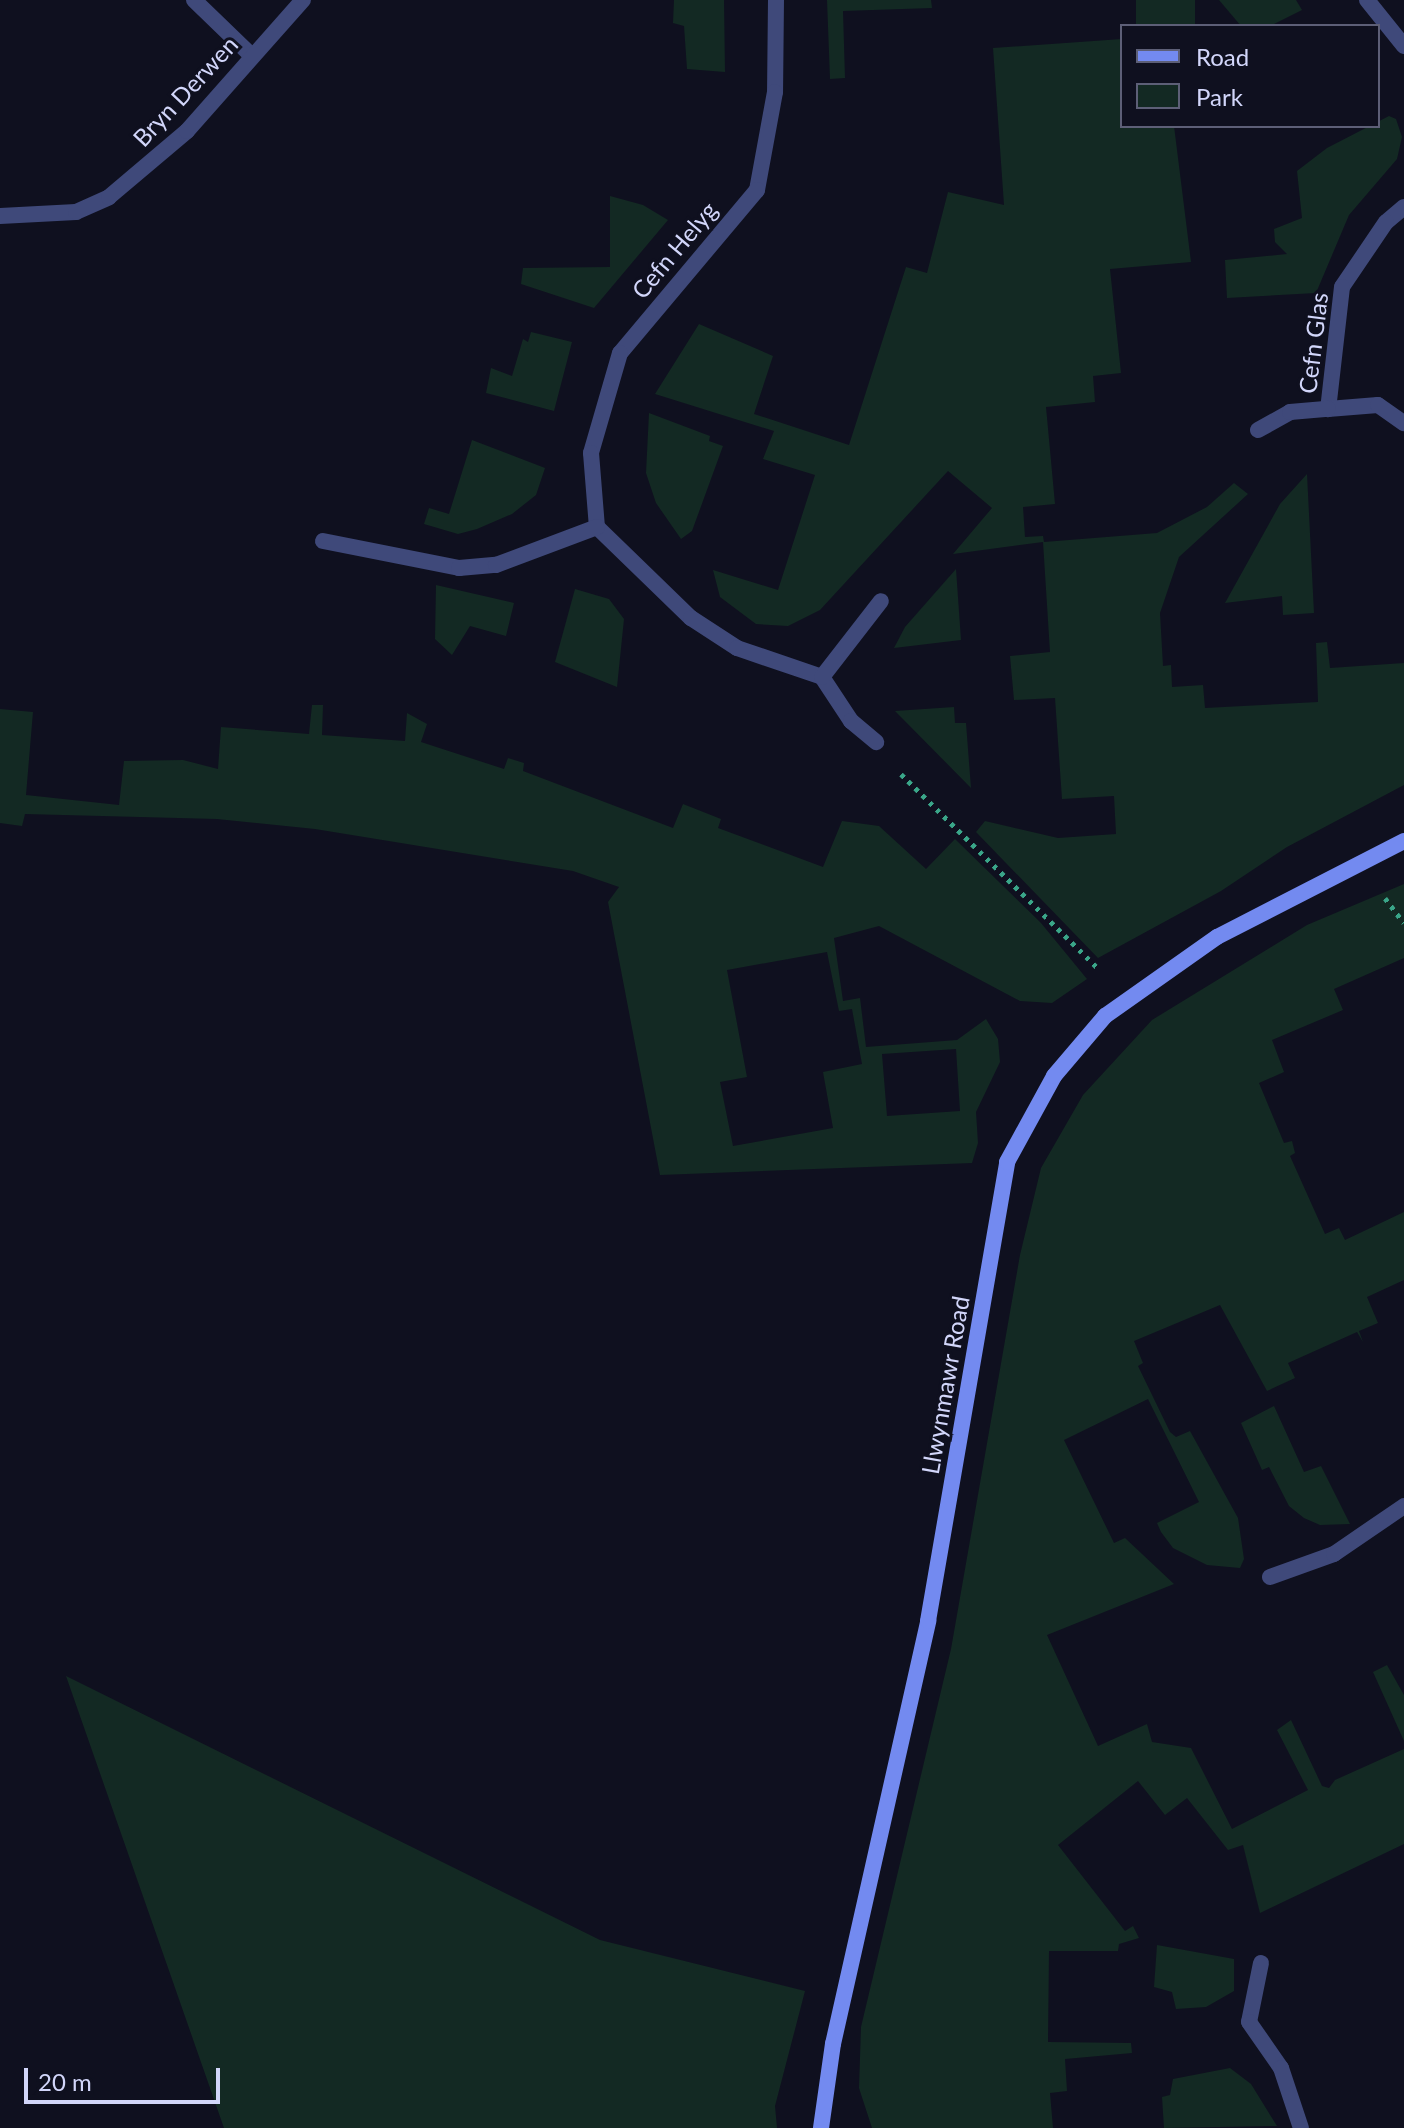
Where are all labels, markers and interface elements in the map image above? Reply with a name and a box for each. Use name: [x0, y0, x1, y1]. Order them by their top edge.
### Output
legend: [1120, 24, 1380, 128]
street label: Bryn Derwen: [127, 30, 243, 152]
text: Road: [1196, 42, 1249, 71]
text: Park: [1196, 82, 1243, 111]
street label: Cefn Helyg: [625, 196, 723, 304]
street label: Cefn Glas: [1293, 291, 1333, 395]
street label: Llwynmawr Road: [915, 1293, 975, 1477]
scale bar: [28, 2052, 224, 2102]
text: 20 m: [38, 2067, 92, 2096]

